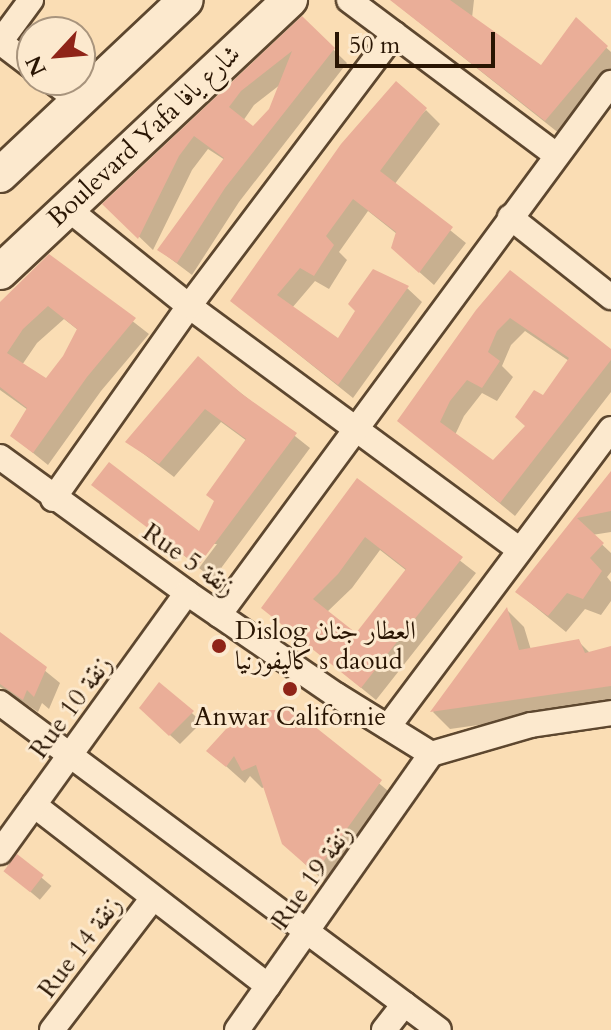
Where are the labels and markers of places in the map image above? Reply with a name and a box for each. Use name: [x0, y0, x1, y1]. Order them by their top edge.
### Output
place label: Dislog العطار جنان كاليفورنيا s daoud: [235, 615, 416, 676]
marker: Dislog العطار جنان كاليفورنيا s daoud: [210, 637, 228, 655]
marker: Anwar Californie: [281, 680, 299, 698]
place label: Anwar Californie: [194, 701, 386, 733]

